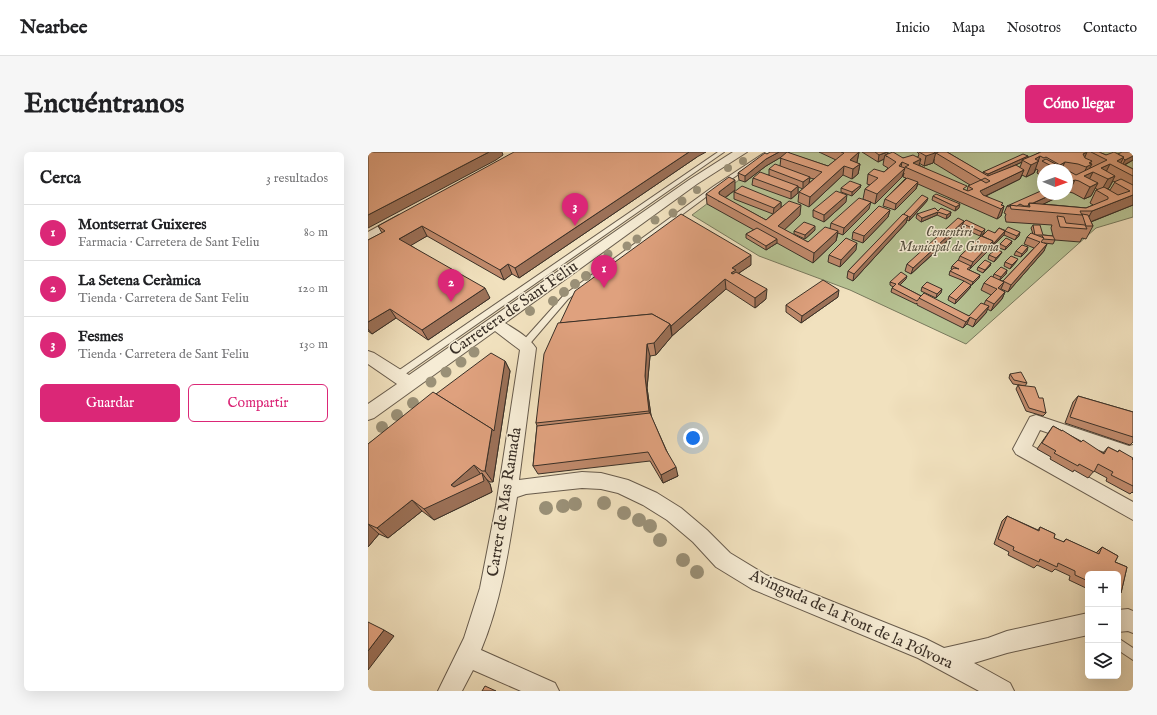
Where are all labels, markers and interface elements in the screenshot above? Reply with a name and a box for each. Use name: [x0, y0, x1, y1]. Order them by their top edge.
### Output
text: Nearbee: [20, 16, 87, 40]
text: Inicio: [895, 19, 930, 37]
text: Mapa: [952, 19, 985, 37]
text: Nosotros: [1007, 19, 1061, 37]
text: Contacto: [1083, 19, 1137, 37]
button: Cómo llegar: [1025, 85, 1133, 123]
text: Encuéntranos: [24, 87, 184, 122]
north arrow: [1037, 164, 1073, 200]
text: Cerca: [40, 168, 81, 189]
text: 3 resultados: [266, 170, 328, 187]
pin: 3: [562, 193, 588, 226]
text: Montserrat Guixeres: [78, 215, 207, 234]
text: 1: [51, 224, 55, 241]
text: 80 m: [304, 224, 328, 241]
park label: Cementiri Municipal de Girona: [899, 224, 999, 256]
text: Farmacia · Carretera de Sant Feliu: [78, 234, 259, 251]
pin: 1: [591, 255, 617, 288]
street label: Carretera de Sant Feliu: [446, 257, 582, 361]
pin: 2: [438, 269, 464, 302]
text: La Setena Ceràmica: [78, 271, 201, 290]
text: 2: [50, 280, 56, 297]
text: 120 m: [298, 280, 328, 297]
text: Tienda · Carretera de Sant Feliu: [78, 290, 249, 307]
text: Fesmes: [78, 327, 123, 346]
text: 3: [51, 336, 55, 353]
text: 130 m: [299, 336, 328, 353]
text: Tienda · Carretera de Sant Feliu: [78, 346, 249, 363]
button: Guardar: [40, 384, 180, 422]
button: Compartir: [188, 384, 328, 422]
street label: Carrer de Mas Ramada: [483, 426, 527, 578]
your location: [683, 428, 703, 448]
street label: Avinguda de la Font de la Pólvora: [745, 566, 956, 674]
map controls: [1085, 571, 1121, 679]
button: +: [1085, 571, 1121, 607]
button: −: [1085, 607, 1121, 643]
button: layers: [1085, 643, 1121, 679]

